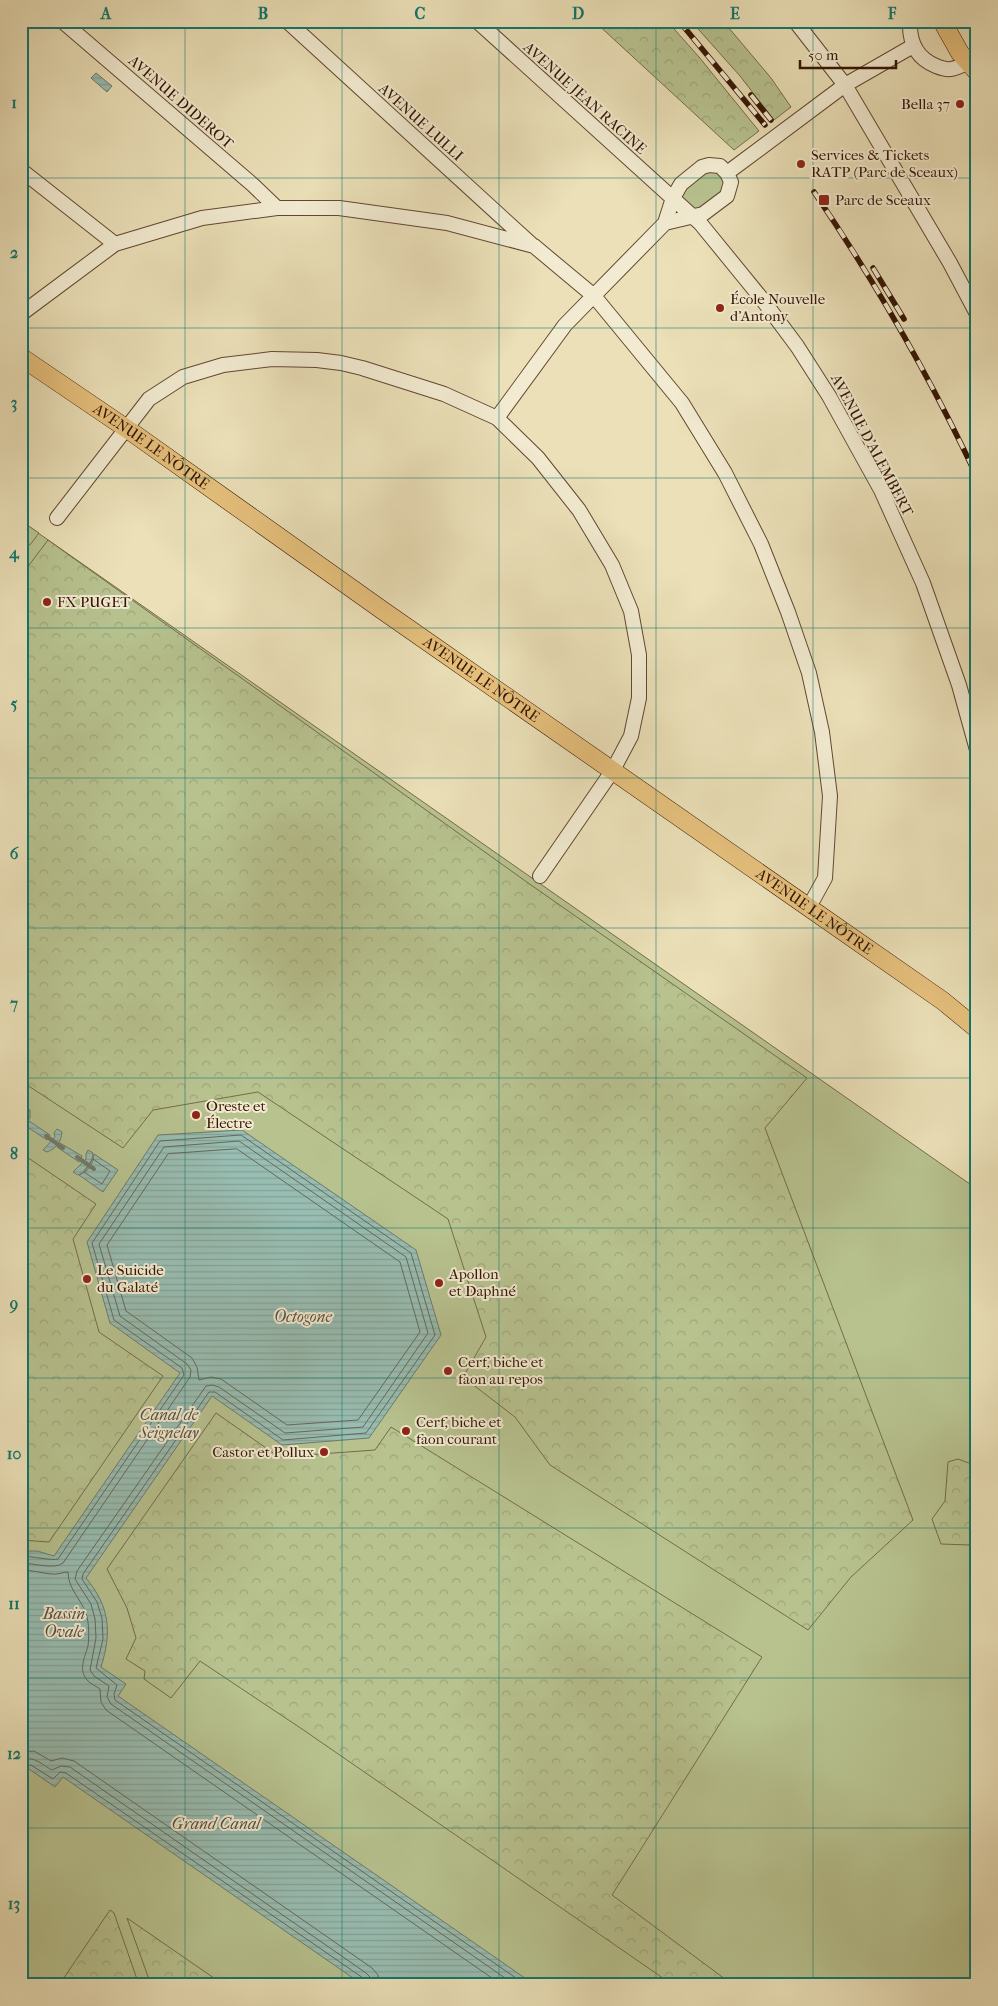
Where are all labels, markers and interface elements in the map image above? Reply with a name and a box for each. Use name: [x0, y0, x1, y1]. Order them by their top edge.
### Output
text: A: [100, 4, 112, 23]
text: B: [258, 4, 268, 23]
text: C: [415, 4, 426, 23]
text: D: [572, 4, 584, 23]
text: E: [730, 4, 740, 23]
text: F: [887, 4, 897, 23]
street label: AVENUE JEAN RACINE: [519, 37, 650, 158]
scale bar: [800, 38, 897, 70]
text: 50 m: [808, 46, 839, 64]
street label: AVENUE DIDEROT: [124, 51, 238, 153]
street label: AVENUE LULLI: [374, 79, 467, 165]
text: 1: [11, 93, 17, 112]
place label: Bella 37: [901, 95, 950, 113]
marker: Bella 37: [954, 98, 966, 110]
place label: Services & Tickets RATP (Parc de Sceaux): [811, 146, 958, 181]
marker: Services & Tickets RATP (Parc de Sceaux): [795, 158, 807, 170]
place label: Parc de Sceaux: [835, 191, 931, 209]
marker: Parc de Sceaux: [817, 193, 831, 207]
text: 2: [10, 243, 18, 262]
place label: École Nouvelle d'Antony: [730, 290, 826, 325]
marker: École Nouvelle d'Antony: [714, 302, 726, 314]
street label: AVENUE D'ALEMBERT: [826, 370, 917, 520]
text: 3: [11, 393, 17, 413]
street label: AVENUE LE NÔTRE: [89, 399, 213, 493]
text: 4: [8, 543, 20, 563]
place label: FX PUGET: [57, 593, 131, 611]
marker: FX PUGET: [41, 596, 53, 608]
street label: AVENUE LE NÔTRE: [419, 632, 543, 726]
text: 5: [11, 694, 18, 713]
text: 6: [10, 844, 19, 863]
street label: AVENUE LE NÔTRE: [752, 864, 876, 958]
text: 7: [9, 994, 18, 1013]
place label: Oreste et Électre: [206, 1097, 267, 1132]
marker: Oreste et Électre: [190, 1109, 202, 1121]
text: 8: [10, 1144, 18, 1163]
place label: Le Suicide du Galaté: [97, 1261, 164, 1296]
place label: Apollon et Daphné: [448, 1265, 516, 1300]
marker: Le Suicide du Galaté: [81, 1273, 93, 1285]
marker: Apollon et Daphné: [433, 1277, 445, 1289]
text: 9: [9, 1294, 18, 1314]
water label: Octogone: [274, 1307, 333, 1326]
place label: Cerf, biche et faon au repos: [458, 1353, 544, 1388]
marker: Cerf, biche et faon au repos: [442, 1365, 454, 1377]
water label: Canal de Seignelay: [138, 1405, 199, 1442]
place label: Cerf, biche et faon courant: [416, 1413, 502, 1448]
marker: Cerf, biche et faon courant: [400, 1425, 412, 1437]
place label: Castor et Pollux: [212, 1443, 314, 1461]
text: 10: [7, 1444, 21, 1463]
marker: Castor et Pollux: [318, 1446, 330, 1458]
text: 11: [8, 1594, 20, 1613]
water label: Bassin Ovale: [42, 1604, 85, 1641]
text: 12: [7, 1744, 21, 1763]
water label: Grand Canal: [172, 1814, 262, 1833]
text: 13: [8, 1894, 20, 1914]

